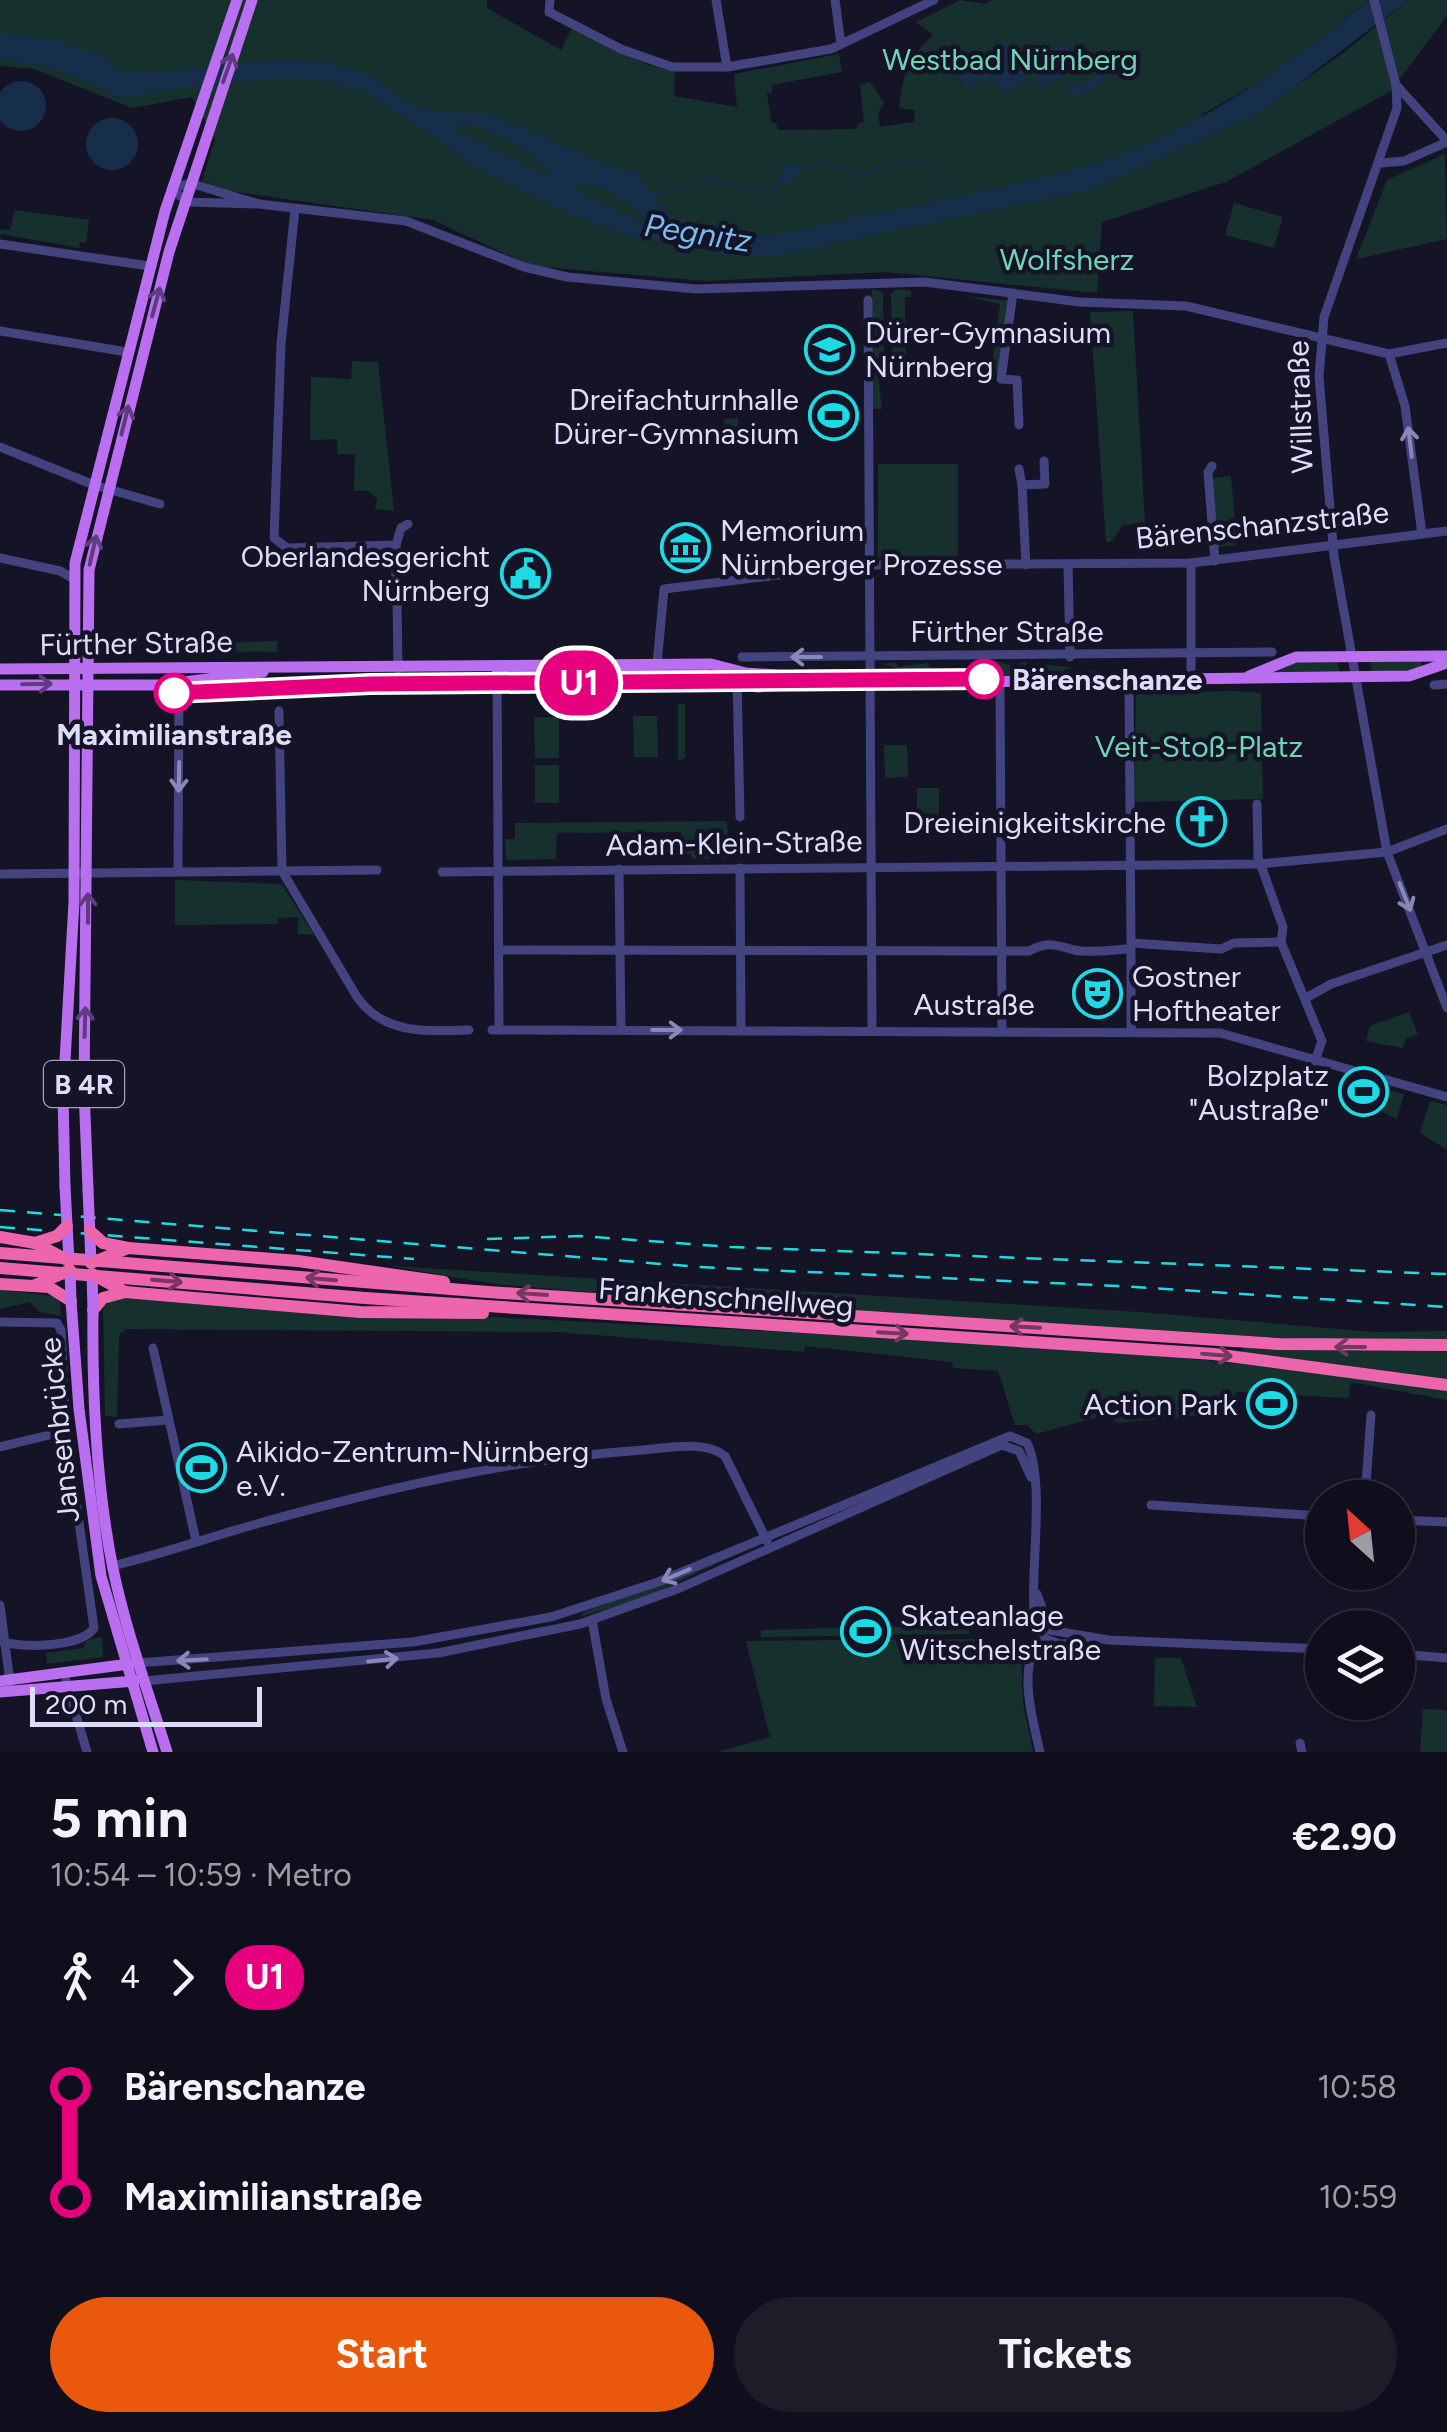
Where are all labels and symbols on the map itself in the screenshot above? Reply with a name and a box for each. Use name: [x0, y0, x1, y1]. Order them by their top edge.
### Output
park label: Westbad Nürnberg: [882, 41, 1138, 78]
one-way arrow: [221, 53, 239, 84]
water label: Pegnitz: [642, 206, 755, 260]
park label: Wolfsherz: [1000, 241, 1134, 278]
one-way arrow: [147, 287, 166, 318]
place label: Dürer-Gymnasium Nürnberg: [865, 314, 1111, 385]
school or university icon: Dürer-Gymnasium Nürnberg: [804, 323, 856, 375]
street label: Willstraße: [1279, 340, 1321, 474]
place label: Dreifachturnhalle Dürer-Gymnasium: [553, 381, 799, 452]
sports icon: Dreifachturnhalle Dürer-Gymnasium: [808, 390, 860, 442]
one-way arrow: [117, 405, 135, 437]
one-way arrow: [1400, 427, 1419, 459]
street label: Bärenschanzstraße: [1133, 493, 1391, 557]
place label: Memorium Nürnberger Prozesse: [720, 512, 1003, 583]
museum icon: Memorium Nürnberger Prozesse: [659, 521, 711, 573]
one-way arrow: [85, 535, 103, 567]
place label: Oberlandesgericht Nürnberg: [241, 538, 490, 609]
public building icon: Oberlandesgericht Nürnberg: [499, 547, 551, 599]
street label: Fürther Straße: [910, 613, 1104, 650]
street label: Fürther Straße: [39, 623, 233, 663]
one-way arrow: [790, 648, 822, 666]
line badge: U1: [534, 650, 624, 716]
marker: Bärenschanze: [965, 660, 1003, 698]
place label: Bärenschanze: [1012, 661, 1203, 698]
marker: Maximilianstraße: [155, 674, 193, 712]
one-way arrow: [20, 675, 52, 694]
place label: Maximilianstraße: [56, 716, 292, 753]
park label: Veit-Stoß-Platz: [1095, 728, 1303, 765]
one-way arrow: [169, 761, 188, 793]
church icon: Dreieinigkeitskirche: [1175, 796, 1227, 848]
place label: Dreieinigkeitskirche: [903, 804, 1166, 841]
street label: Adam-Klein-Straße: [605, 822, 863, 864]
one-way arrow: [1397, 881, 1415, 912]
one-way arrow: [78, 893, 98, 926]
place label: Gostner Hoftheater: [1132, 958, 1281, 1029]
theatre icon: Gostner Hoftheater: [1071, 967, 1123, 1019]
street label: Austraße: [913, 986, 1035, 1023]
one-way arrow: [76, 1006, 95, 1038]
one-way arrow: [650, 1020, 682, 1040]
place label: Bolzplatz "Austraße": [1189, 1057, 1329, 1128]
road number: B 4R: [44, 1061, 124, 1107]
sports icon: Bolzplatz "Austraße": [1338, 1066, 1390, 1118]
one-way arrow: [305, 1270, 337, 1289]
street label: Frankenschnellweg: [597, 1270, 855, 1324]
one-way arrow: [150, 1272, 183, 1291]
one-way arrow: [517, 1285, 549, 1304]
one-way arrow: [1010, 1317, 1042, 1336]
one-way arrow: [877, 1324, 909, 1343]
street label: Jansenbrücke: [31, 1336, 87, 1524]
one-way arrow: [1334, 1338, 1366, 1356]
one-way arrow: [1201, 1345, 1233, 1364]
sports icon: Action Park: [1246, 1378, 1298, 1430]
place label: Action Park: [1084, 1386, 1237, 1423]
place label: Aikido-Zentrum-Nürnberg e.V.: [236, 1433, 589, 1504]
sports icon: Aikido-Zentrum-Nürnberg e.V.: [175, 1442, 227, 1494]
north arrow: [1305, 1480, 1415, 1590]
one-way arrow: [661, 1567, 691, 1585]
place label: Skateanlage Witschelstraße: [900, 1597, 1101, 1668]
sports icon: Skateanlage Witschelstraße: [839, 1606, 891, 1658]
one-way arrow: [366, 1650, 398, 1669]
one-way arrow: [177, 1651, 209, 1670]
scale bar: [30, 1682, 262, 1726]

